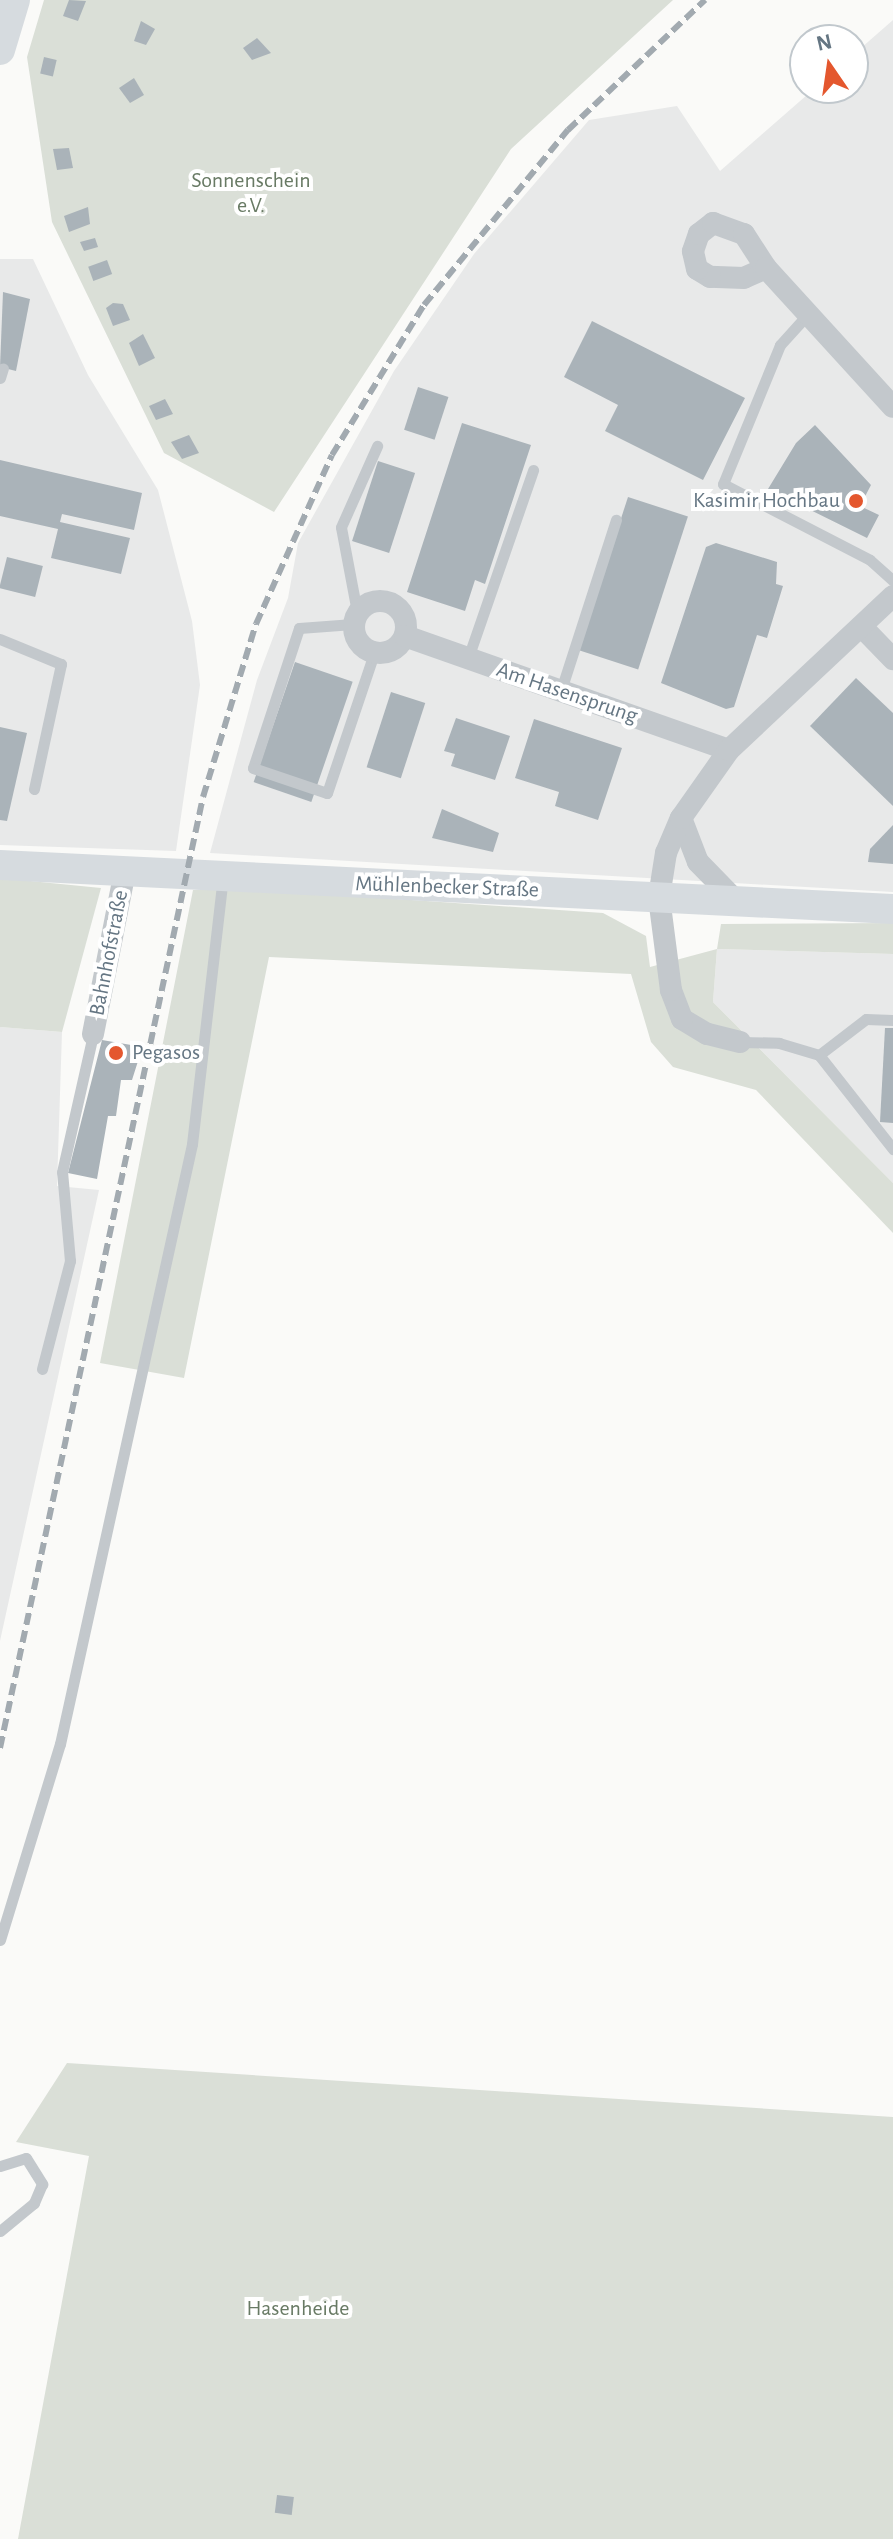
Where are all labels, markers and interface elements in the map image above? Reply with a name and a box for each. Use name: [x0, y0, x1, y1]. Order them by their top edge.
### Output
north arrow: [789, 24, 869, 104]
text: N: [814, 30, 834, 55]
park label: Sonnenschein e.V.: [191, 167, 311, 218]
place label: Kasimir Hochbau: [693, 488, 840, 514]
marker: Kasimir Hochbau: [847, 492, 865, 510]
street label: Am Hasensprung: [493, 657, 641, 729]
street label: Mühlenbecker Straße: [355, 871, 539, 903]
street label: Bahnhofstraße: [84, 888, 134, 1018]
place label: Pegasos: [132, 1040, 200, 1066]
marker: Pegasos: [107, 1044, 125, 1062]
park label: Hasenheide: [247, 2296, 349, 2322]

